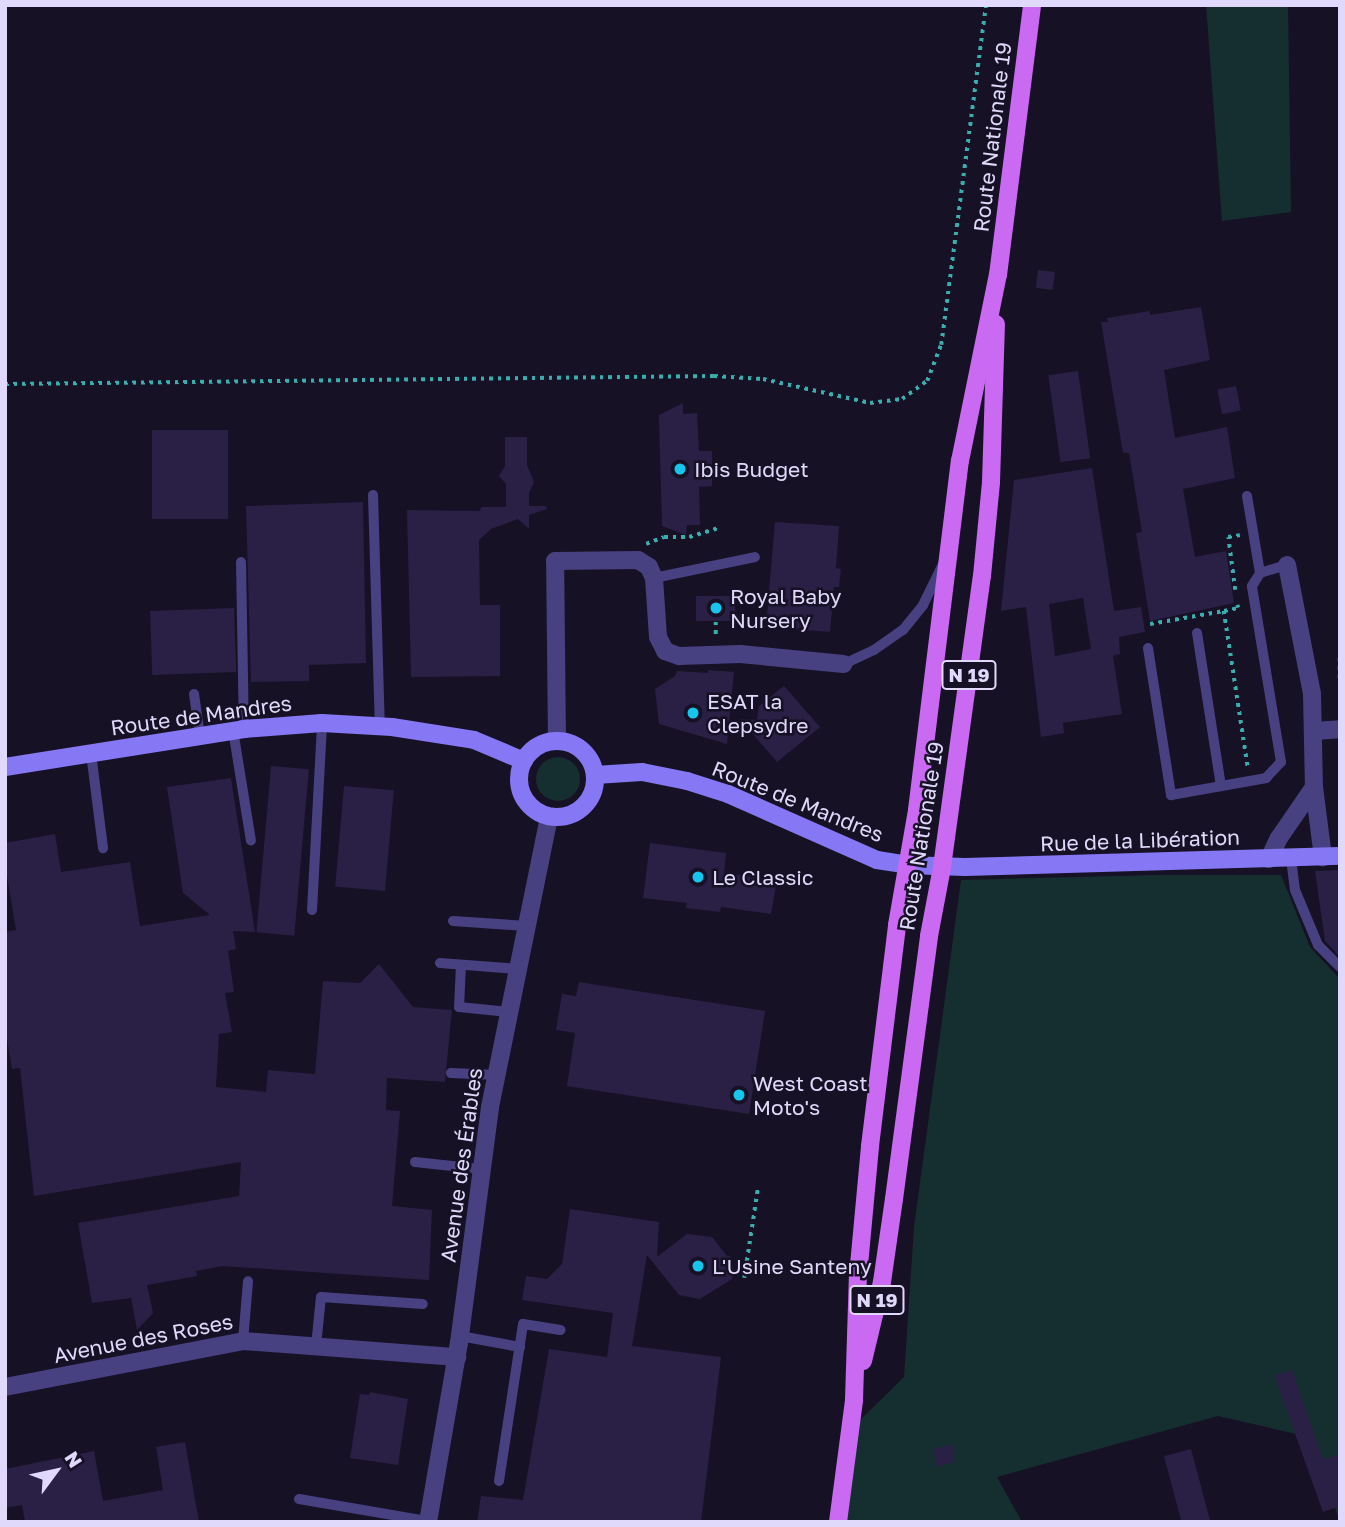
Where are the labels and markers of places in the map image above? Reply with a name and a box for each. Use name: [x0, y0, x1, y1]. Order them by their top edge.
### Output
place label: Ibis Budget: [694, 456, 809, 482]
marker: Ibis Budget: [672, 461, 688, 477]
place label: Royal Baby Nursery: [730, 583, 841, 633]
marker: Royal Baby Nursery: [708, 600, 724, 616]
place label: ESAT la Clepsydre: [707, 688, 808, 738]
marker: ESAT la Clepsydre: [685, 705, 701, 721]
place label: Le Classic: [712, 864, 813, 890]
marker: Le Classic: [690, 869, 706, 885]
place label: West Coast Moto's: [753, 1070, 868, 1120]
marker: West Coast Moto's: [731, 1087, 747, 1103]
place label: L'Usine Santeny: [712, 1253, 872, 1279]
marker: L'Usine Santeny: [690, 1258, 706, 1274]

